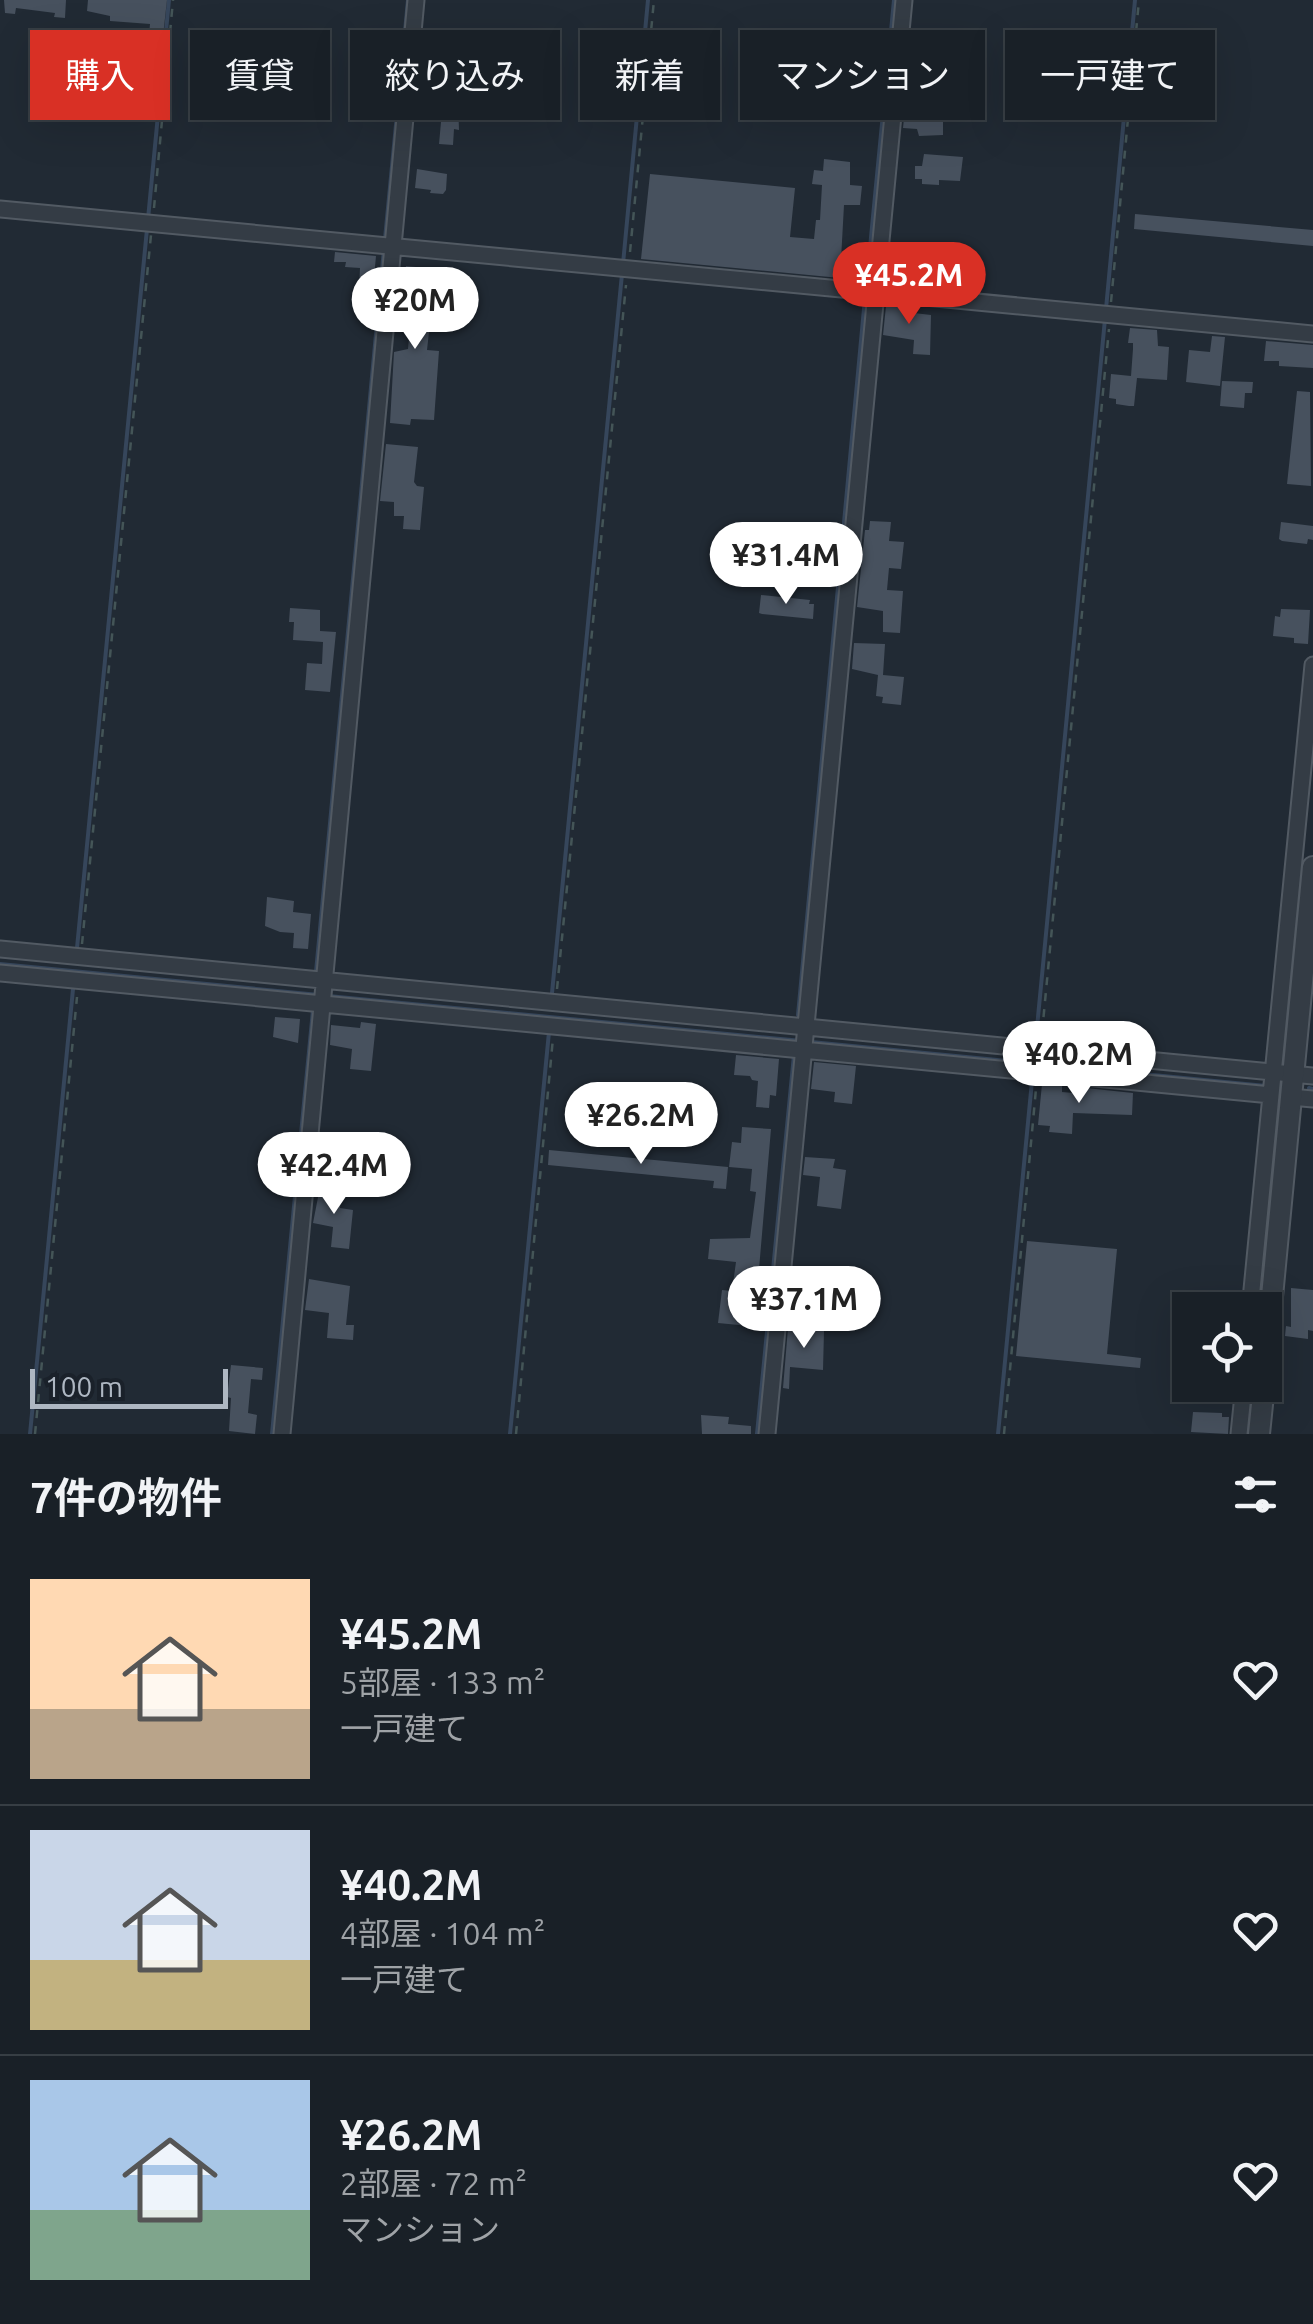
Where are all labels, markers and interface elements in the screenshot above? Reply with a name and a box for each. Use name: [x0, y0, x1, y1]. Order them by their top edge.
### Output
chip: 購入: [30, 30, 170, 120]
chip: 賃貸: [190, 30, 330, 120]
chip: 絞り込み: [350, 30, 560, 120]
chip: 新着: [580, 30, 720, 120]
chip: マンション: [740, 30, 985, 120]
chip: 一戸建て: [1005, 30, 1215, 120]
pin: ¥45.2M: [828, 242, 990, 327]
text: ¥45.2M: [855, 256, 963, 292]
pin: ¥20M: [356, 267, 474, 352]
text: ¥20M: [374, 281, 456, 317]
pin: ¥31.4M: [705, 522, 867, 607]
text: ¥31.4M: [732, 536, 840, 572]
pin: ¥40.2M: [998, 1021, 1160, 1106]
text: ¥40.2M: [1025, 1035, 1133, 1071]
pin: ¥26.2M: [560, 1082, 722, 1167]
text: ¥26.2M: [587, 1096, 695, 1132]
pin: ¥42.4M: [253, 1132, 415, 1217]
text: ¥42.4M: [280, 1146, 388, 1182]
pin: ¥37.1M: [723, 1266, 885, 1351]
text: ¥37.1M: [750, 1280, 858, 1316]
map controls: [1172, 1292, 1282, 1402]
button: locate: [1172, 1292, 1282, 1402]
scale bar: [30, 1364, 228, 1408]
text: 100 m: [45, 1371, 123, 1402]
icon: filters: [1228, 1467, 1283, 1522]
text: 7件の物件: [30, 1474, 222, 1521]
text: ¥45.2M: [340, 1610, 482, 1657]
icon: home: [110, 1619, 230, 1739]
icon: heart: [1228, 1652, 1283, 1707]
text: 5部屋 · 133 m²: [340, 1664, 545, 1700]
text: 一戸建て: [340, 1710, 468, 1746]
text: ¥40.2M: [340, 1861, 482, 1908]
icon: home: [110, 1870, 230, 1990]
icon: heart: [1228, 1903, 1283, 1958]
text: 4部屋 · 104 m²: [340, 1915, 545, 1951]
text: 一戸建て: [340, 1961, 468, 1997]
text: ¥26.2M: [340, 2111, 482, 2158]
icon: home: [110, 2120, 230, 2240]
icon: heart: [1228, 2153, 1283, 2208]
text: 2部屋 · 72 m²: [340, 2165, 527, 2201]
text: マンション: [340, 2211, 500, 2247]

